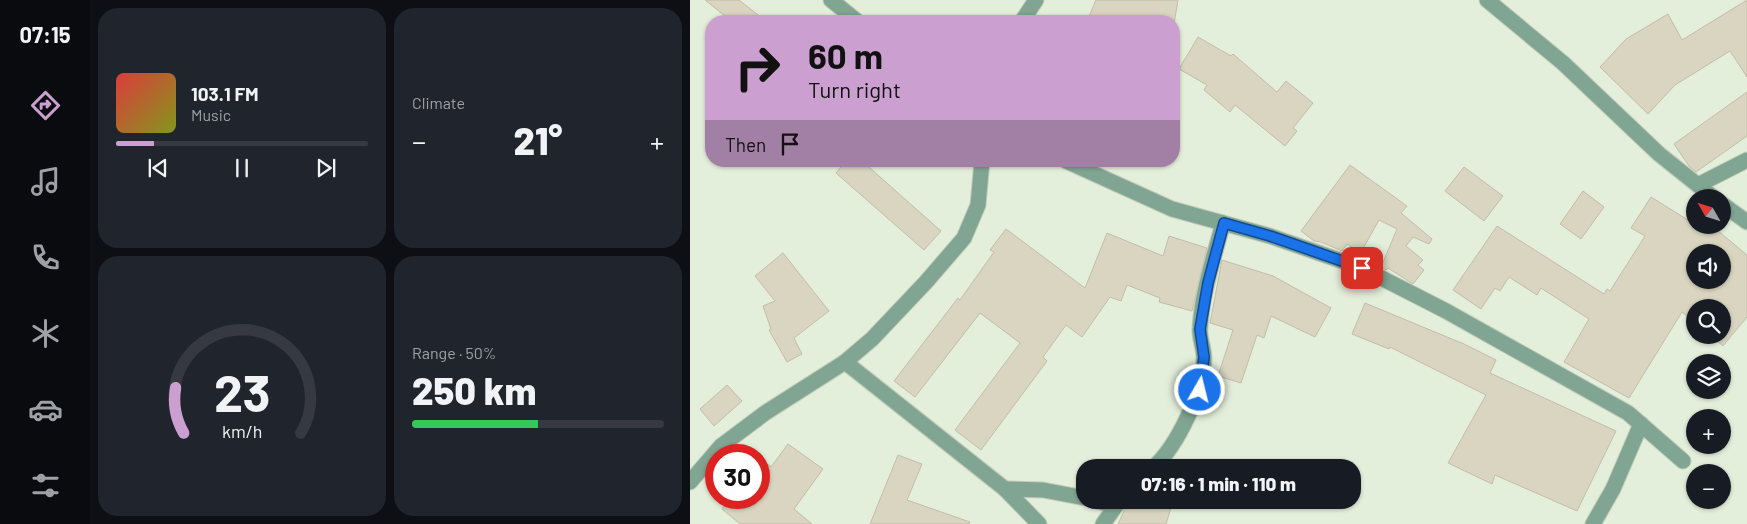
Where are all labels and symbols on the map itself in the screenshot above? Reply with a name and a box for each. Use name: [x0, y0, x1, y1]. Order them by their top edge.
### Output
north arrow: [1686, 189, 1731, 234]
pin: [1341, 247, 1383, 289]
position arrow: [1173, 363, 1225, 415]
speed limit sign: 30: [705, 444, 770, 509]

